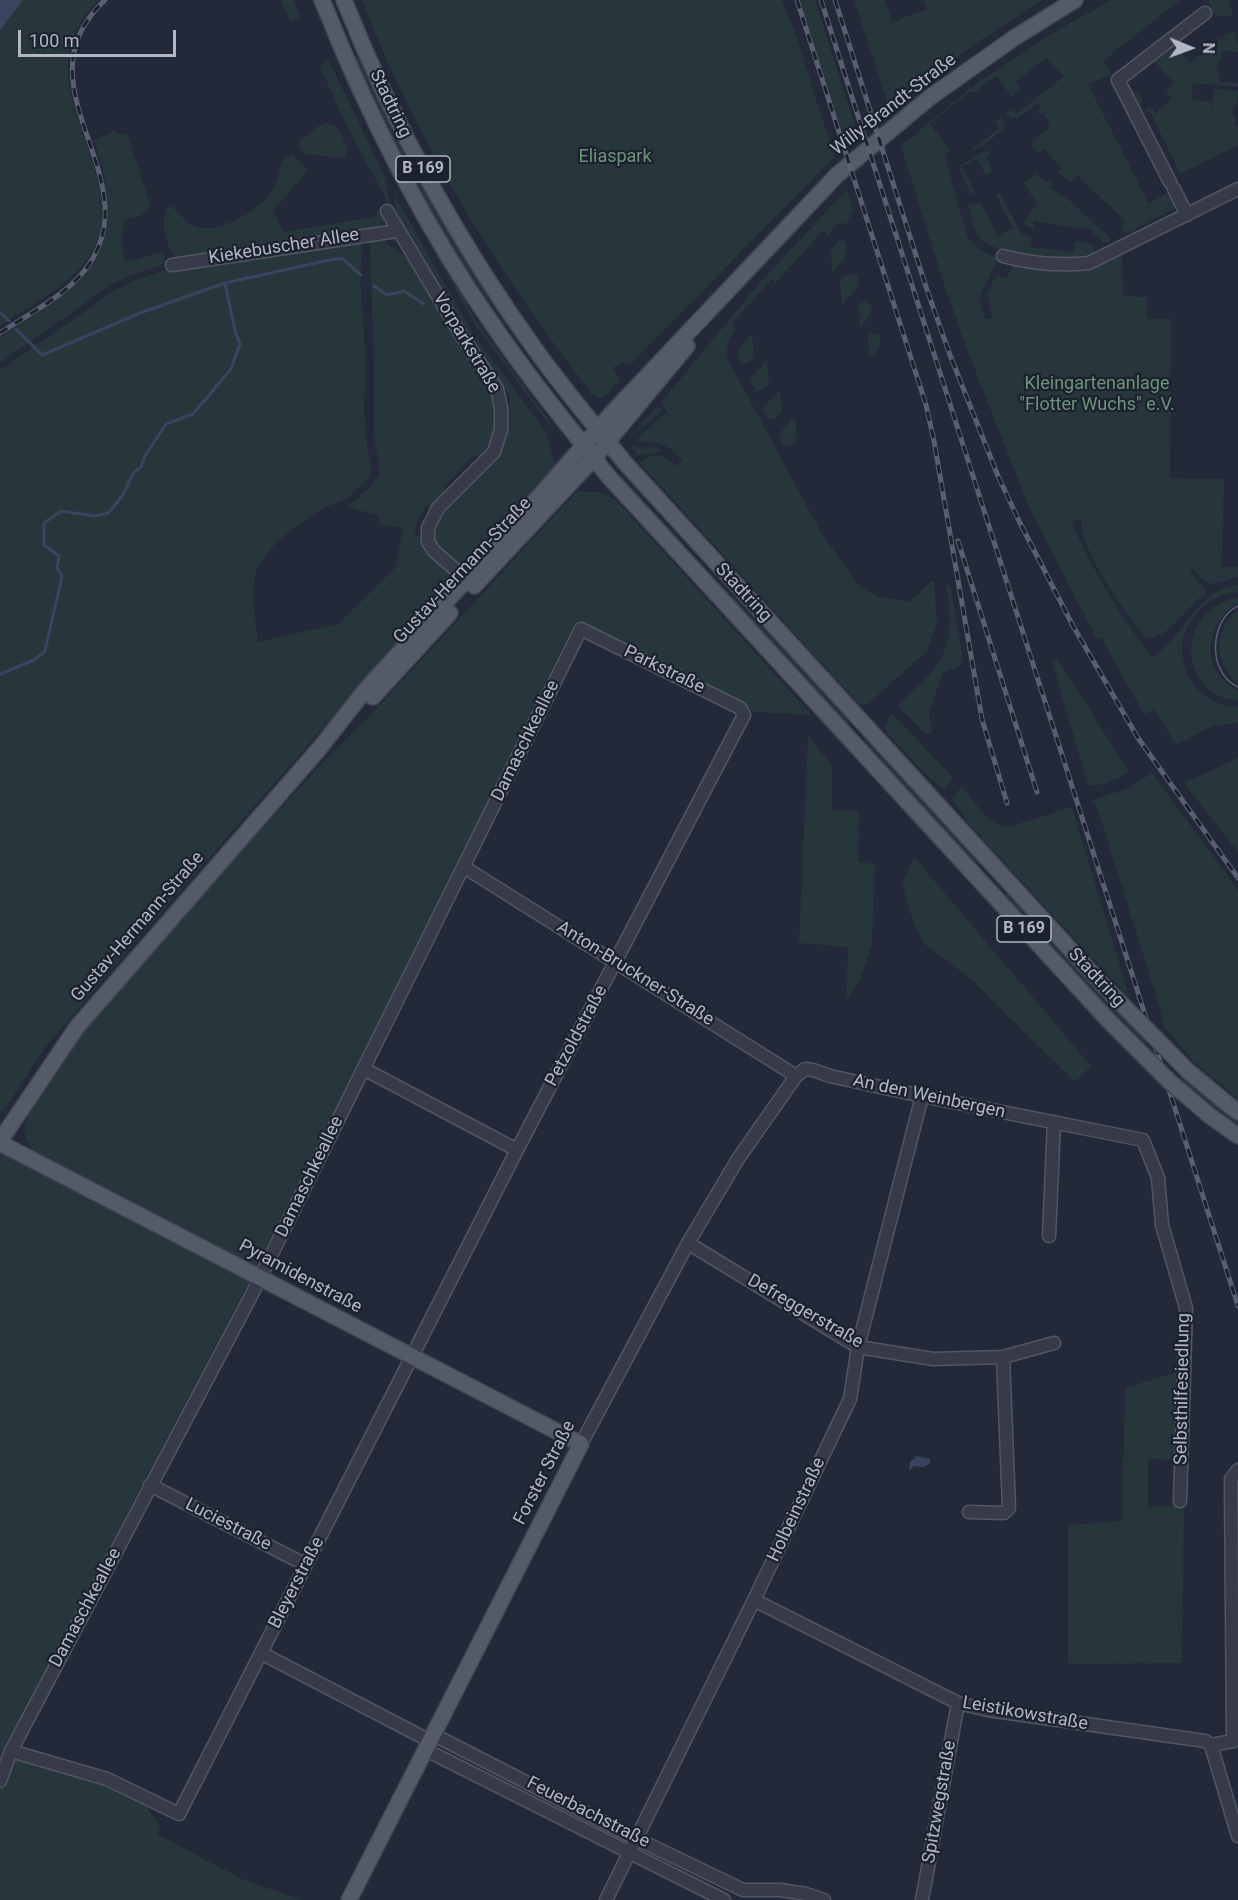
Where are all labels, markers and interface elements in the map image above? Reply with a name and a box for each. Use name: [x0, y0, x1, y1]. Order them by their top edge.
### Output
scale bar: [21, 18, 178, 56]
north arrow: [1160, 18, 1220, 78]
text: 100 m: [29, 30, 80, 51]
text: N: [1199, 43, 1218, 54]
street label: Willy-Brandt-Straße: [827, 49, 961, 161]
street label: Stadtring: [364, 66, 416, 142]
park label: Eliaspark: [578, 146, 652, 168]
road number: B 169: [396, 156, 450, 182]
street label: Kiekebuscher Allee: [207, 224, 361, 270]
street label: Vorparkstraße: [428, 289, 504, 397]
park label: Kleingartenanlage "Flotter Wuchs" e.V.: [1019, 373, 1175, 416]
street label: Gustav-Hermann-Straße: [390, 493, 536, 649]
street label: Stadtring: [710, 559, 776, 627]
street label: Parkstraße: [620, 641, 708, 699]
street label: Damaschkeallee: [487, 677, 565, 805]
street label: Gustav-Hermann-Straße: [67, 847, 209, 1007]
road number: B 169: [997, 916, 1051, 942]
street label: Anton-Bruckner-Straße: [552, 917, 718, 1031]
street label: Stadtring: [1063, 944, 1129, 1012]
street label: Petzoldstraße: [541, 982, 613, 1090]
street label: An den Weinbergen: [851, 1070, 1007, 1124]
street label: Damaschkeallee: [271, 1113, 349, 1241]
street label: Pyramidenstraße: [235, 1235, 365, 1319]
street label: Defreggerstraße: [743, 1270, 867, 1354]
street label: Selbsthilfesiedlung: [1171, 1313, 1195, 1465]
street label: Forster Straße: [510, 1417, 580, 1529]
street label: Holbeinstraße: [763, 1454, 831, 1566]
street label: Luciestraße: [181, 1494, 275, 1556]
street label: Bleyerstraße: [265, 1534, 329, 1632]
street label: Damaschkeallee: [45, 1545, 127, 1671]
street label: Leistikowstraße: [961, 1692, 1089, 1736]
street label: Spitzwegstraße: [919, 1739, 961, 1865]
street label: Feuerbachstraße: [523, 1773, 653, 1853]

